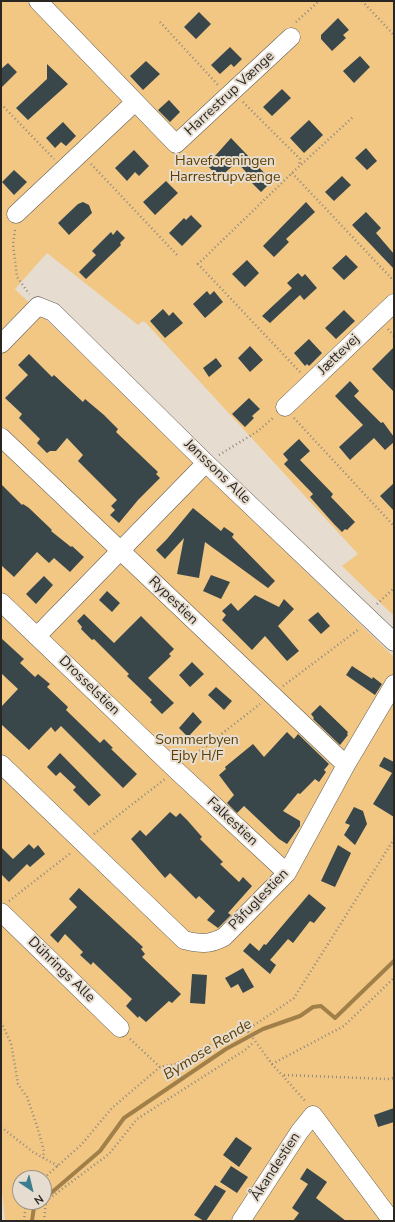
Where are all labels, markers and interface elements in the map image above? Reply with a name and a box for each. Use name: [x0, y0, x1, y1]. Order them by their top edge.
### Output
street label: Harrestrup Vænge: [182, 48, 278, 140]
park label: Haveforeningen Harrestrupvænge: [170, 154, 280, 186]
street label: Jættevej: [315, 331, 363, 379]
street label: Jønssons Alle: [180, 436, 254, 508]
street label: Rypestien: [145, 573, 201, 629]
street label: Drosselstien: [55, 653, 123, 719]
park label: Sommerbyen Ejby H/F: [155, 733, 239, 766]
street label: Falkestien: [203, 794, 261, 850]
street label: Påfuglestien: [226, 866, 292, 934]
street label: Dührings Alle: [24, 934, 98, 1006]
water label: Bymose Rende: [160, 1016, 256, 1084]
street label: Åkandestien: [248, 1130, 304, 1204]
north arrow: [12, 1170, 52, 1210]
text: N: [31, 1191, 46, 1208]

